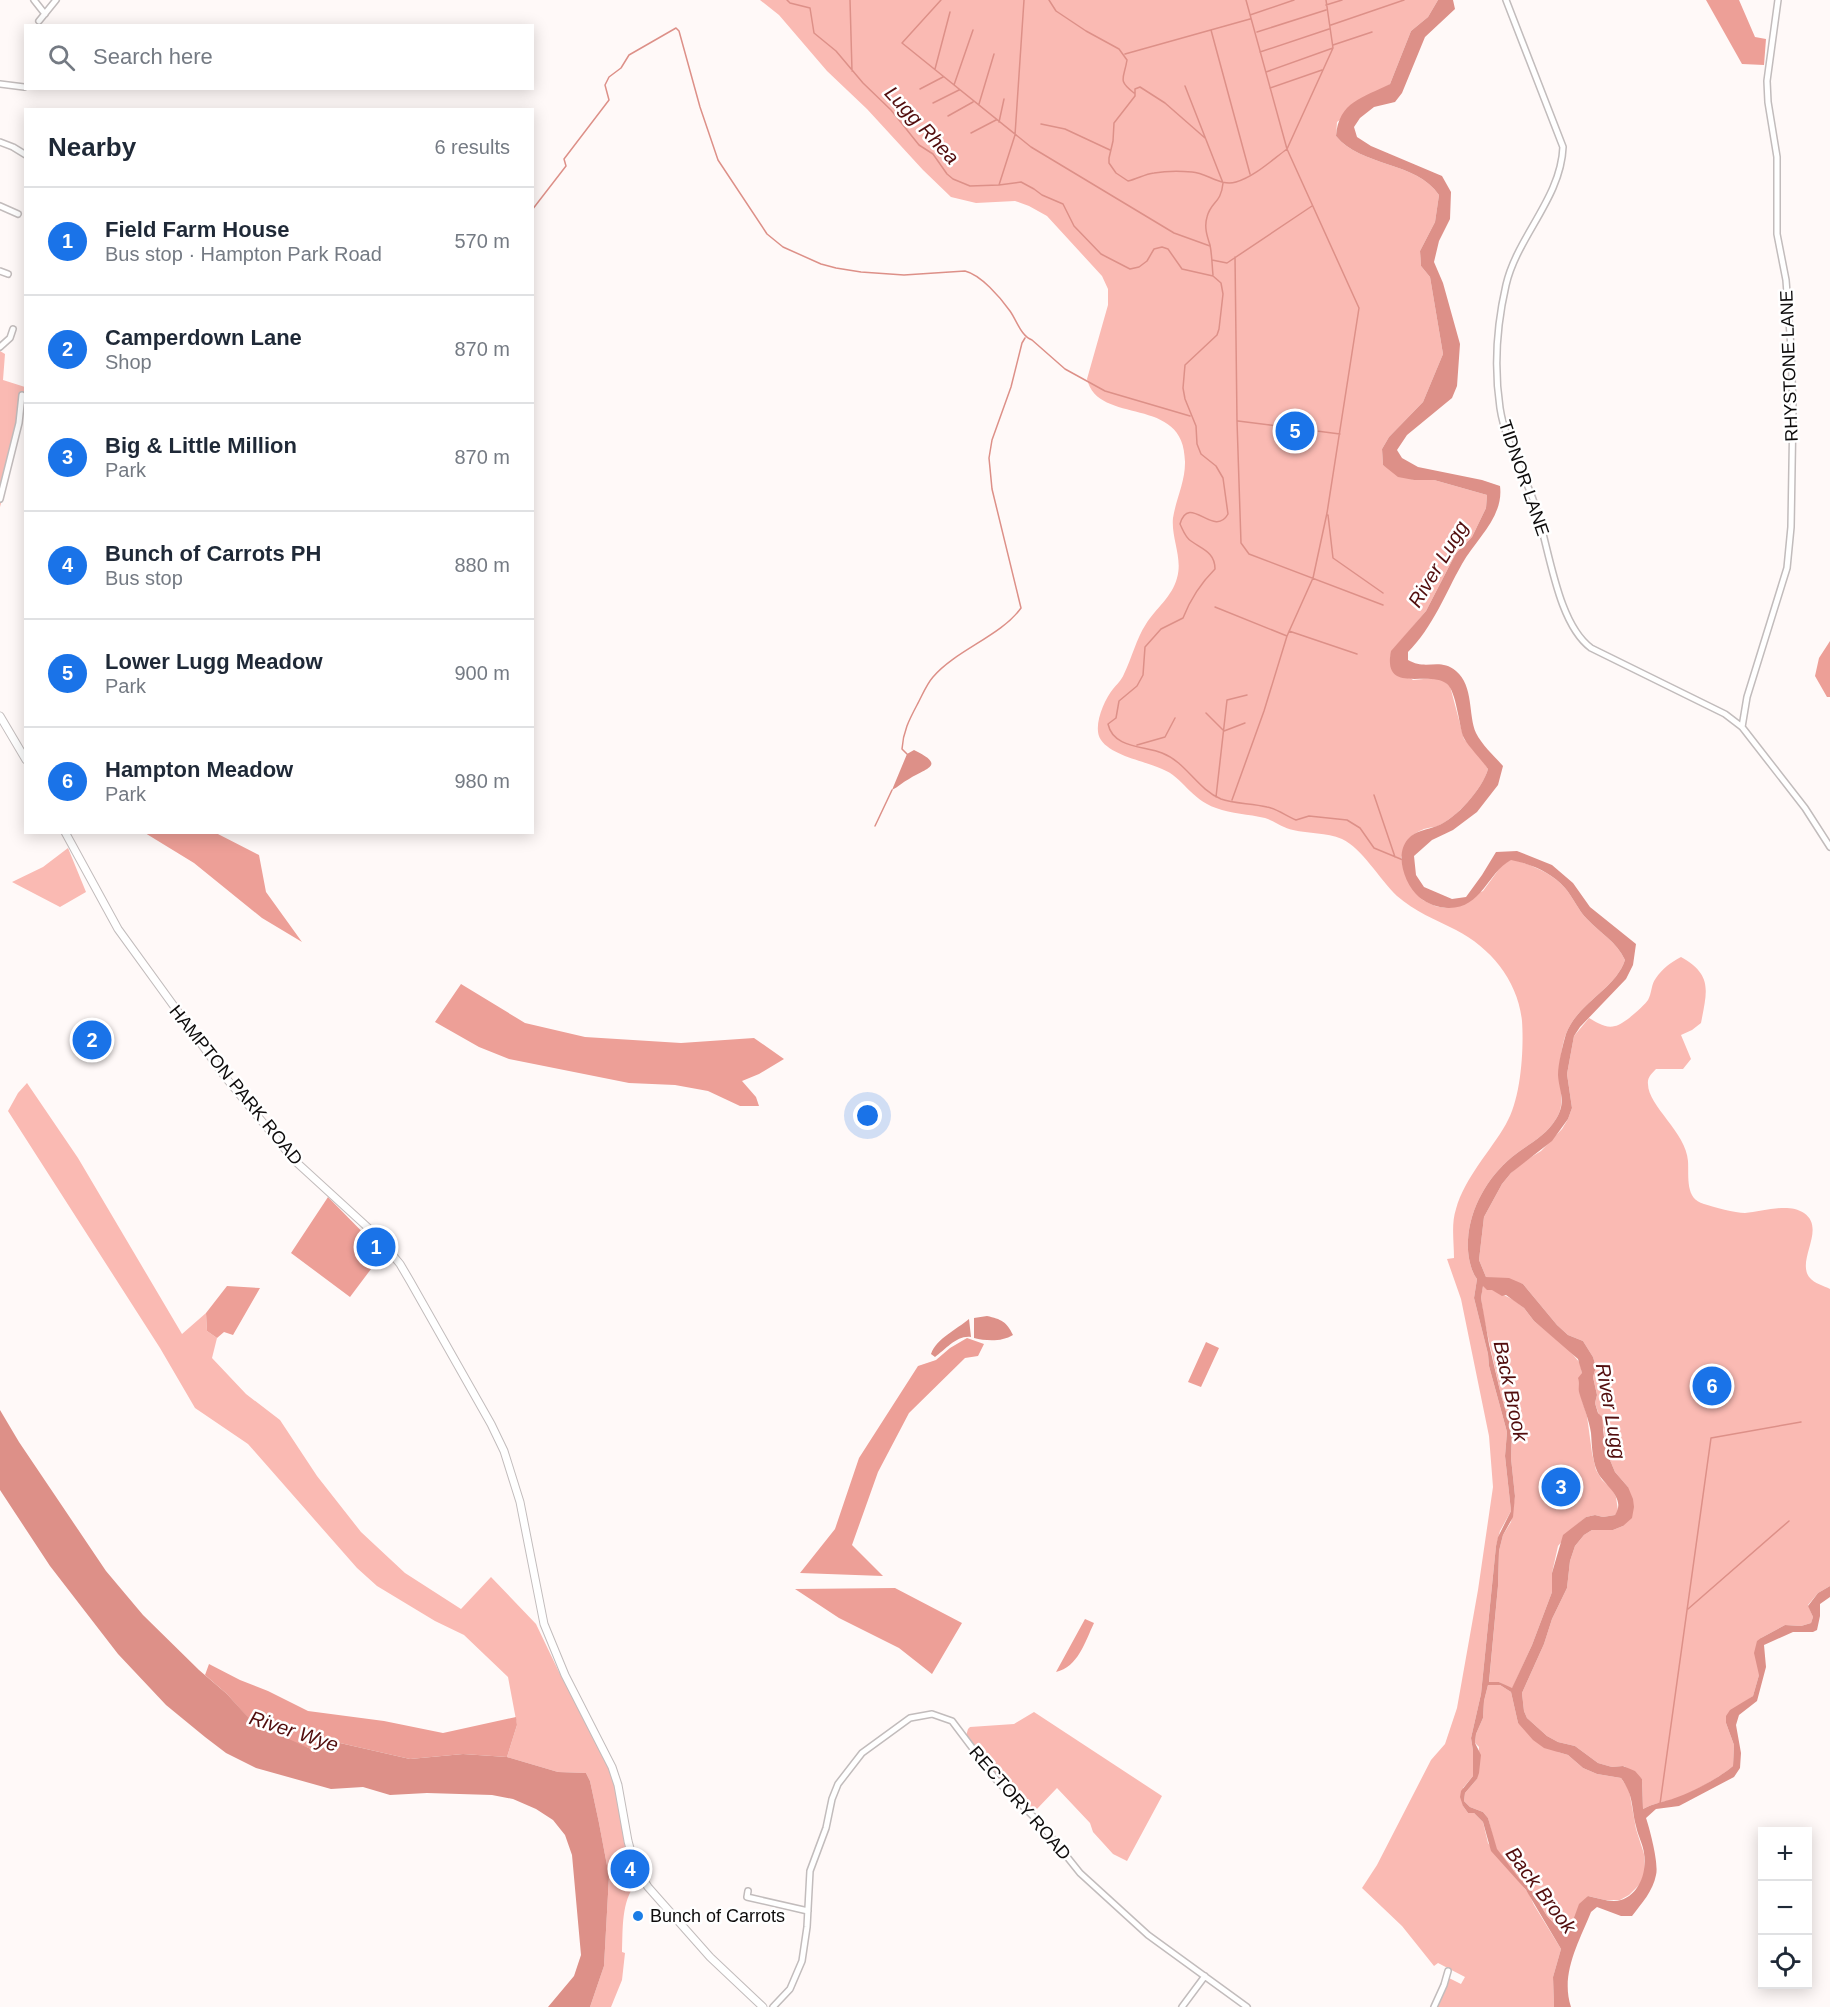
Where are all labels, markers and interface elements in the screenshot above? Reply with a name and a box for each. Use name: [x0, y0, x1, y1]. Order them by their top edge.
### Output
search box: [24, 24, 534, 90]
icon: search: [45, 41, 78, 74]
text: Search here: [93, 44, 213, 69]
water label: Lugg Rhea: [881, 82, 963, 168]
text: Nearby: [48, 132, 136, 162]
text: 6 results: [434, 136, 510, 158]
text: Field Farm House: [105, 217, 290, 242]
text: 1: [62, 230, 73, 252]
text: 570 m: [454, 230, 510, 252]
text: Bus stop · Hampton Park Road: [105, 243, 382, 265]
street label: RHYSTONE LANE: [1776, 290, 1802, 442]
text: Camperdown Lane: [105, 325, 302, 350]
text: 2: [62, 338, 73, 360]
text: 870 m: [454, 338, 510, 360]
text: Shop: [105, 351, 152, 373]
pin: 5: [1276, 408, 1314, 454]
street label: TIDNOR LANE: [1495, 418, 1553, 538]
text: Big & Little Million: [105, 433, 297, 458]
text: 3: [62, 446, 73, 468]
text: 870 m: [454, 446, 510, 468]
text: Park: [105, 459, 146, 481]
water label: River Lugg: [1404, 517, 1472, 611]
text: Bunch of Carrots PH: [105, 541, 321, 566]
text: 4: [62, 554, 73, 576]
text: 880 m: [454, 554, 510, 576]
text: Bus stop: [105, 567, 183, 589]
text: Lower Lugg Meadow: [105, 649, 323, 674]
text: 5: [62, 662, 73, 684]
text: 900 m: [454, 662, 510, 684]
text: Park: [105, 675, 146, 697]
text: Hampton Meadow: [105, 757, 293, 782]
text: 6: [62, 770, 73, 792]
text: 980 m: [454, 770, 510, 792]
text: Park: [105, 783, 146, 805]
street label: HAMPTON PARK ROAD: [165, 1001, 307, 1169]
pin: 2: [72, 1018, 112, 1062]
your location: [853, 1101, 882, 1130]
pin: 1: [356, 1224, 395, 1270]
water label: Back Brook: [1490, 1339, 1533, 1444]
water label: River Lugg: [1592, 1361, 1630, 1461]
pin: 6: [1692, 1364, 1732, 1408]
pin: 3: [1542, 1464, 1580, 1510]
water label: River Wye: [247, 1706, 341, 1756]
street label: RECTORY ROAD: [965, 1742, 1075, 1864]
map controls: [1758, 1827, 1812, 1989]
button: +: [1758, 1827, 1812, 1881]
water label: Back Brook: [1501, 1843, 1581, 1938]
pin: 4: [610, 1846, 650, 1892]
button: −: [1758, 1881, 1812, 1935]
place label: Bunch of Carrots: [650, 1906, 785, 1926]
marker: Bunch of Carrots: [631, 1909, 645, 1923]
button: locate: [1758, 1935, 1812, 1989]

